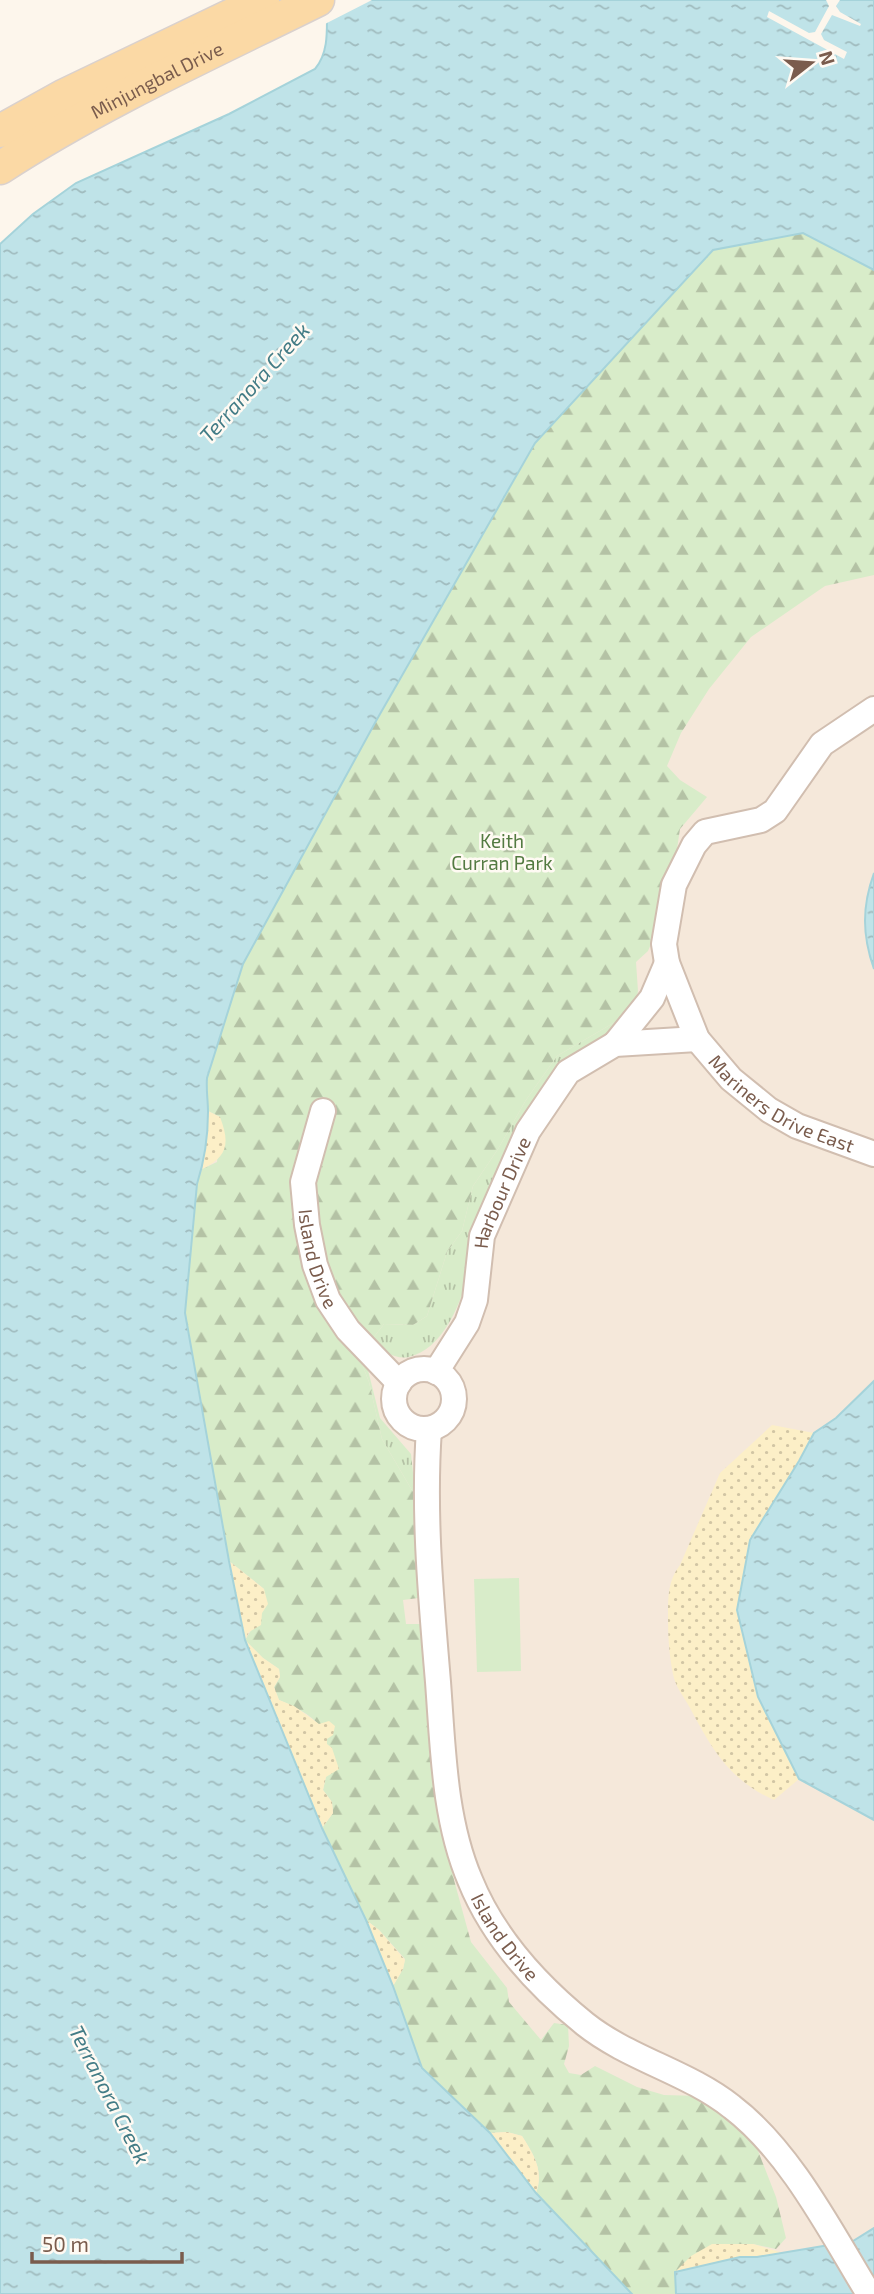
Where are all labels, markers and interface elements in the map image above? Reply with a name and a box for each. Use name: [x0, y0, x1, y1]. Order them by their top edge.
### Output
north arrow: [776, 28, 846, 98]
street label: Minjungbal Drive: [86, 36, 227, 123]
text: N: [815, 48, 841, 68]
water label: Terranora Creek: [194, 317, 314, 447]
park label: Keith Curran Park: [451, 829, 553, 874]
street label: Mariners Drive East: [704, 1050, 858, 1157]
street label: Harbour Drive: [469, 1133, 535, 1250]
street label: Island Drive: [295, 1208, 342, 1313]
street label: Island Drive: [467, 1889, 544, 1985]
water label: Terranora Creek: [65, 2021, 156, 2168]
scale bar: [32, 2220, 182, 2264]
text: 50 m: [42, 2231, 89, 2256]

